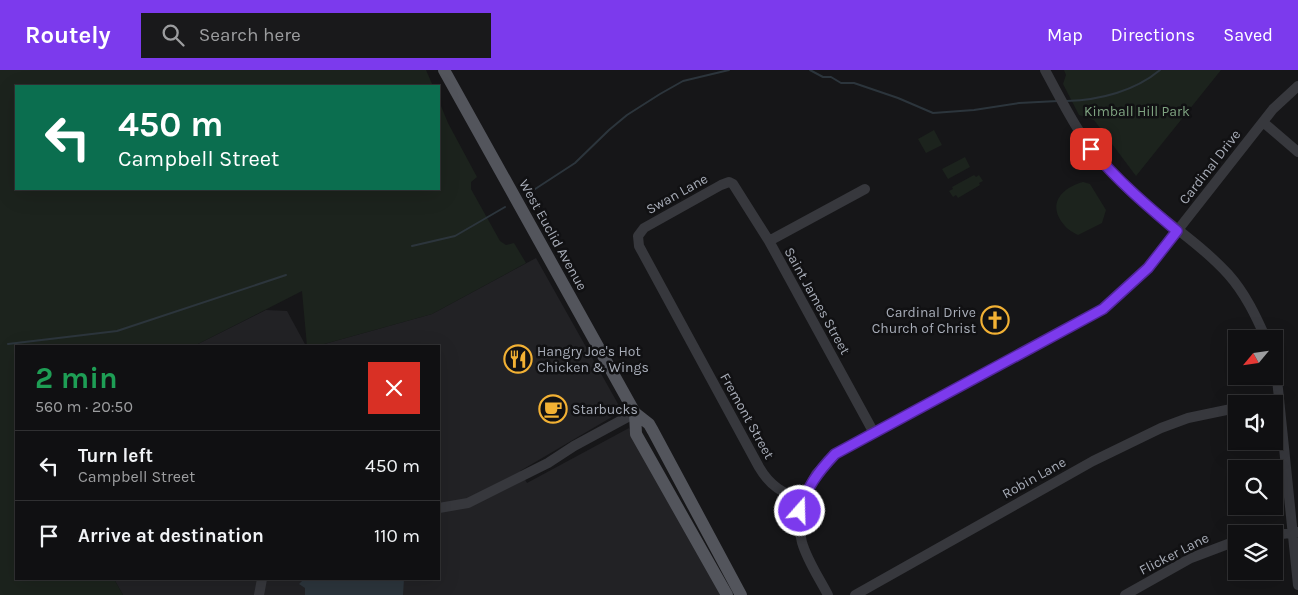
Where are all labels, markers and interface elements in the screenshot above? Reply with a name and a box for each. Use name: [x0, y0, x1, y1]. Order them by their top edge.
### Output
search box: [141, 13, 491, 58]
text: Routely: [25, 21, 111, 49]
icon: search: [159, 21, 187, 49]
text: Search here: [199, 24, 301, 46]
text: Map: [1047, 24, 1083, 46]
text: Directions: [1111, 24, 1195, 46]
text: Saved: [1223, 24, 1273, 46]
park label: Kimball Hill Park: [1084, 103, 1190, 120]
text: 450 m: [118, 104, 223, 145]
icon: left: [35, 105, 100, 170]
street label: Cardinal Drive: [1176, 126, 1244, 208]
pin: [1070, 128, 1112, 170]
icon: arrive: [1077, 135, 1105, 163]
text: Campbell Street: [118, 146, 279, 172]
street label: Swan Lane: [643, 170, 711, 218]
street label: West Euclid Avenue: [515, 176, 591, 294]
street label: Saint James Street: [780, 244, 854, 358]
place label: Cardinal Drive Church of Christ: [872, 304, 976, 337]
church icon: Cardinal Drive Church of Christ: [980, 305, 1010, 335]
north arrow: [1228, 330, 1282, 385]
map controls: [1228, 330, 1283, 580]
place label: Hangry Joe's Hot Chicken & Wings: [537, 343, 649, 376]
restaurant icon: Hangry Joe's Hot Chicken & Wings: [503, 344, 533, 374]
text: 2 min: [35, 360, 118, 396]
button: close: [368, 362, 420, 414]
street label: Fremont Street: [716, 370, 778, 462]
cafe icon: Starbucks: [538, 394, 568, 424]
button: sound: [1228, 395, 1283, 450]
text: 560 m · 20:50: [35, 397, 133, 416]
place label: Starbucks: [572, 401, 638, 418]
text: Turn left: [78, 445, 153, 467]
icon: left: [35, 452, 63, 480]
street label: Robin Lane: [999, 454, 1069, 502]
text: 450 m: [365, 455, 420, 477]
button: search: [1228, 460, 1283, 515]
text: Campbell Street: [78, 467, 195, 486]
position arrow: [773, 484, 825, 536]
icon: arrive: [35, 522, 63, 550]
text: Arrive at destination: [78, 525, 264, 547]
text: 110 m: [374, 525, 420, 547]
button: layers: [1228, 525, 1283, 580]
street label: Flicker Lane: [1136, 529, 1212, 579]

